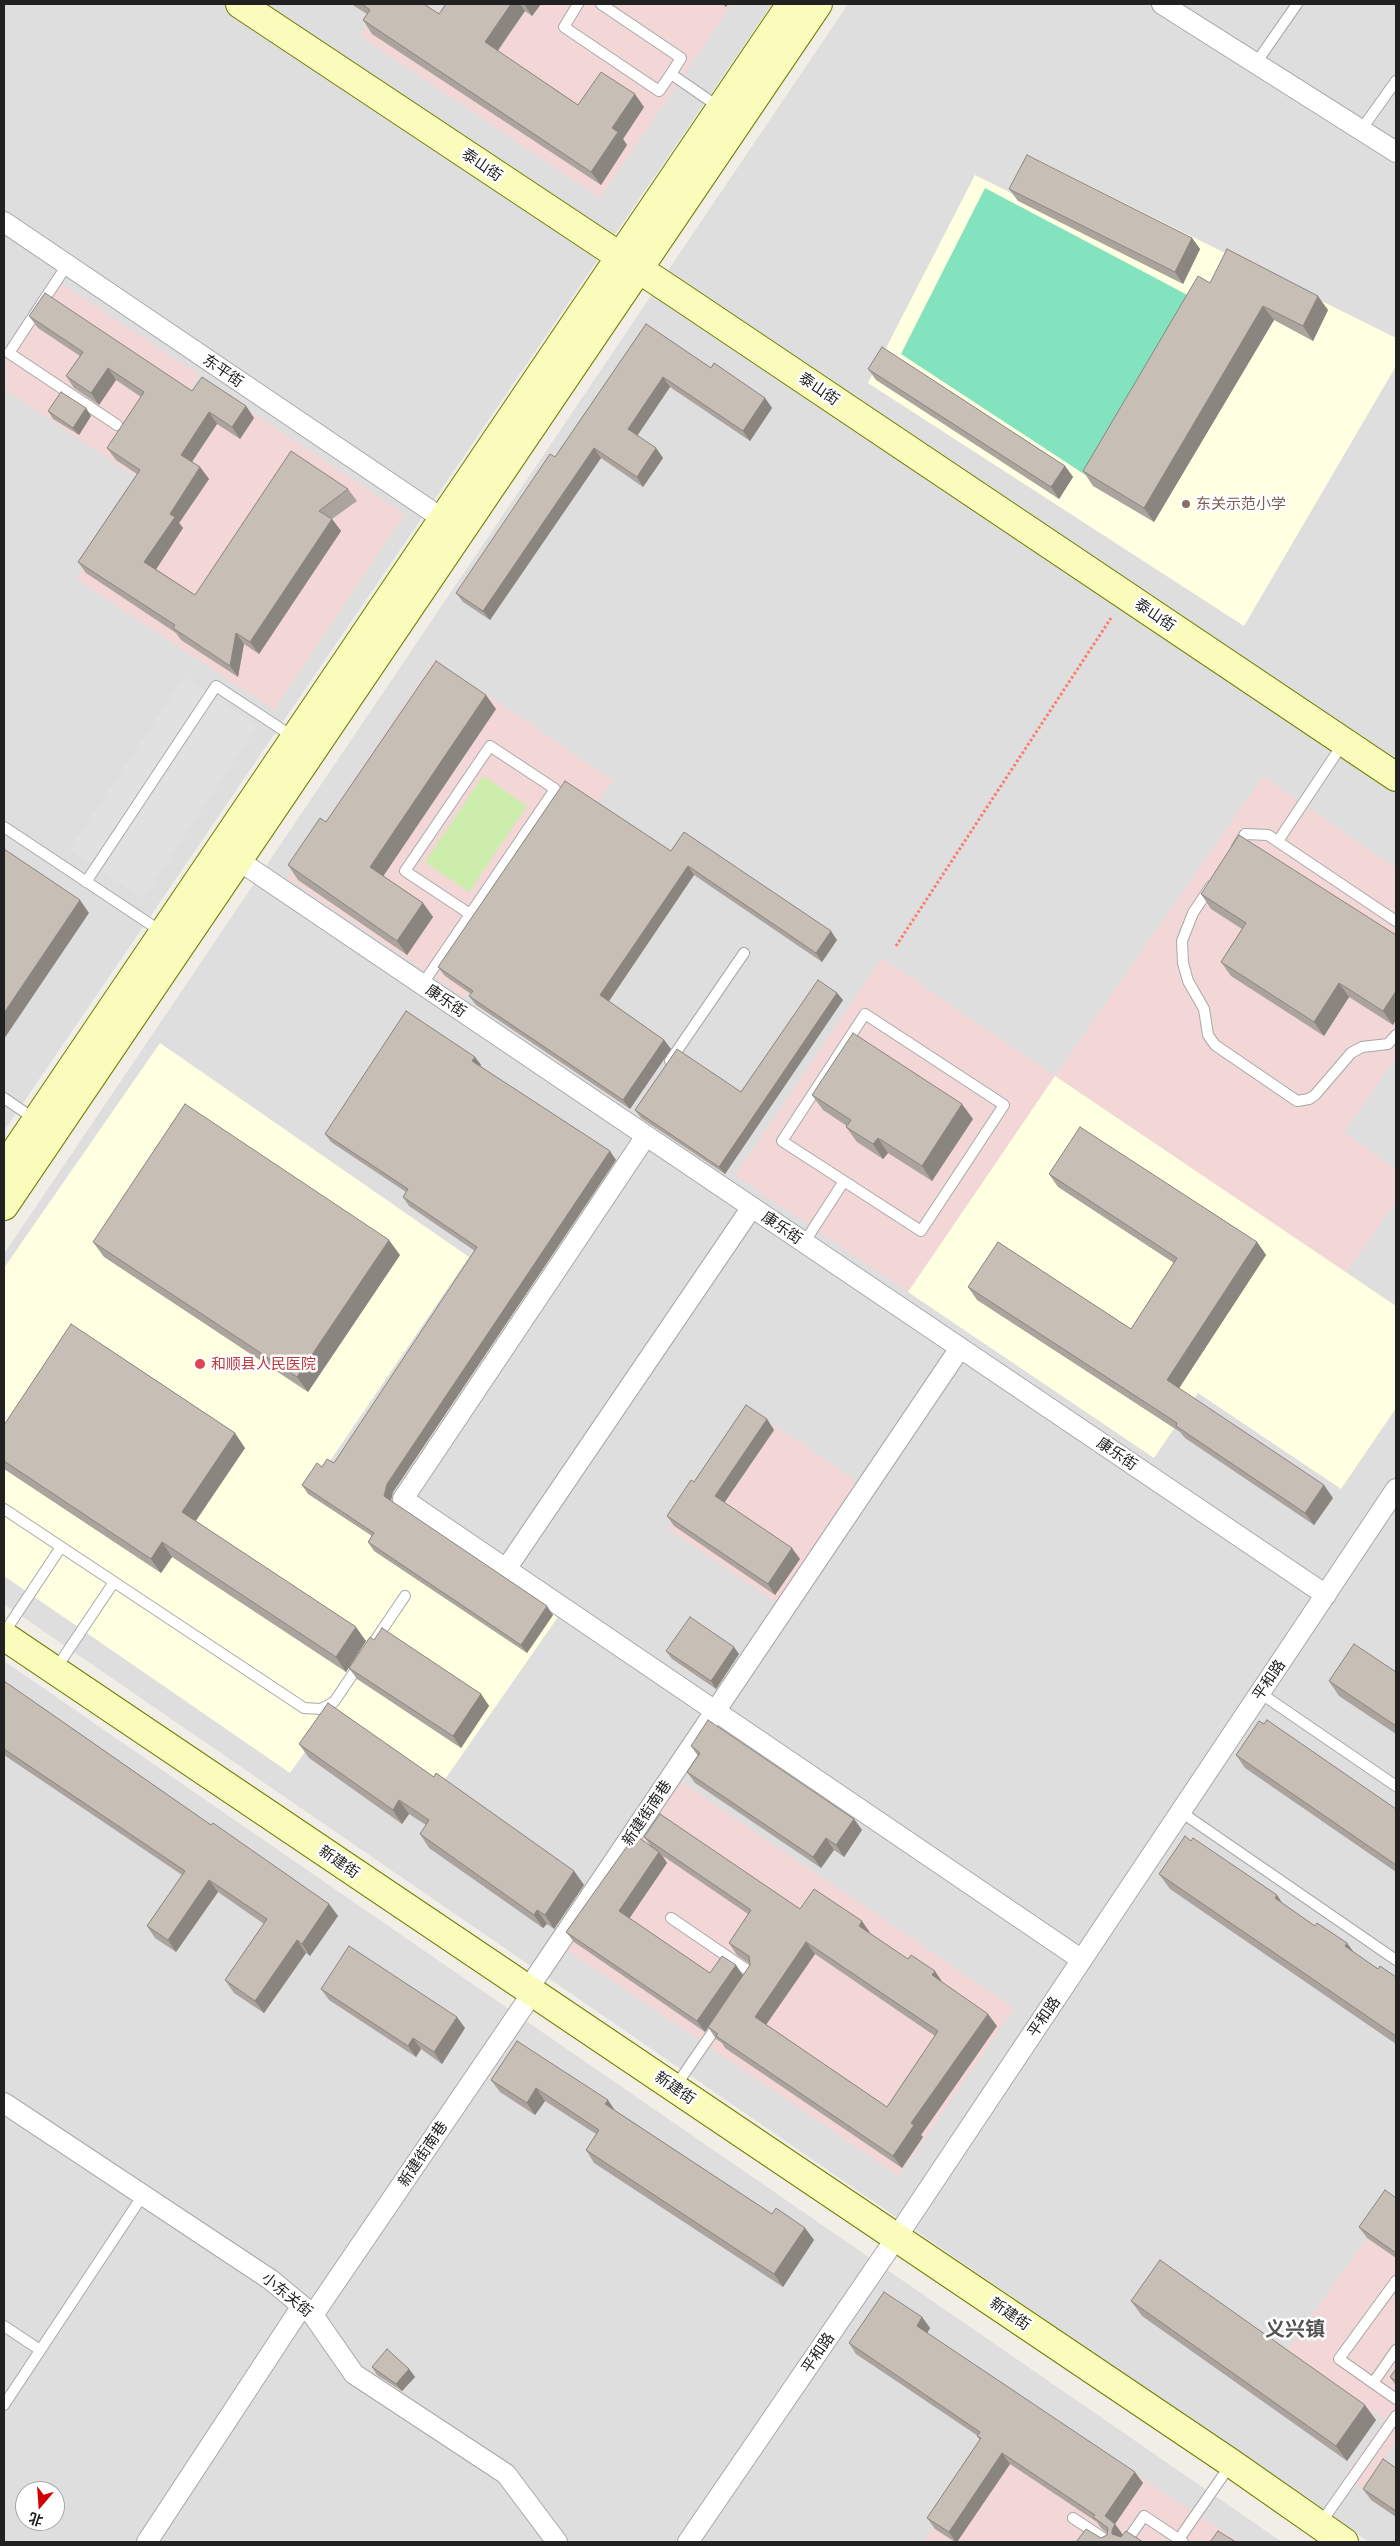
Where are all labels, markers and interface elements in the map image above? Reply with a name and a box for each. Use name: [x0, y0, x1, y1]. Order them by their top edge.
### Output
street label: 泰山街: [458, 145, 506, 185]
street label: 东平街: [199, 351, 247, 391]
street label: 泰山街: [795, 369, 843, 409]
place label: 东关示范小学: [1196, 495, 1286, 513]
marker: 东关示范小学: [1180, 498, 1192, 510]
street label: 泰山街: [1131, 595, 1179, 635]
street label: 康乐街: [422, 981, 470, 1021]
street label: 康乐街: [758, 1208, 806, 1248]
place label: 和顺县人民医院: [211, 1355, 316, 1373]
marker: 和顺县人民医院: [193, 1357, 207, 1371]
street label: 康乐街: [1093, 1434, 1141, 1474]
street label: 平和路: [1249, 1656, 1289, 1704]
street label: 新建街南巷: [619, 1777, 675, 1849]
street label: 新建街: [315, 1842, 363, 1882]
street label: 平和路: [1024, 1993, 1064, 2041]
street label: 新建街: [651, 2068, 699, 2108]
street label: 新建街南巷: [395, 2118, 451, 2190]
street label: 小东关街: [258, 2269, 316, 2321]
street label: 新建街: [986, 2294, 1034, 2334]
district label: 义兴镇: [1265, 2318, 1325, 2342]
street label: 平和路: [798, 2329, 838, 2377]
north arrow: [15, 2481, 65, 2531]
text: 北: [26, 2510, 45, 2530]

